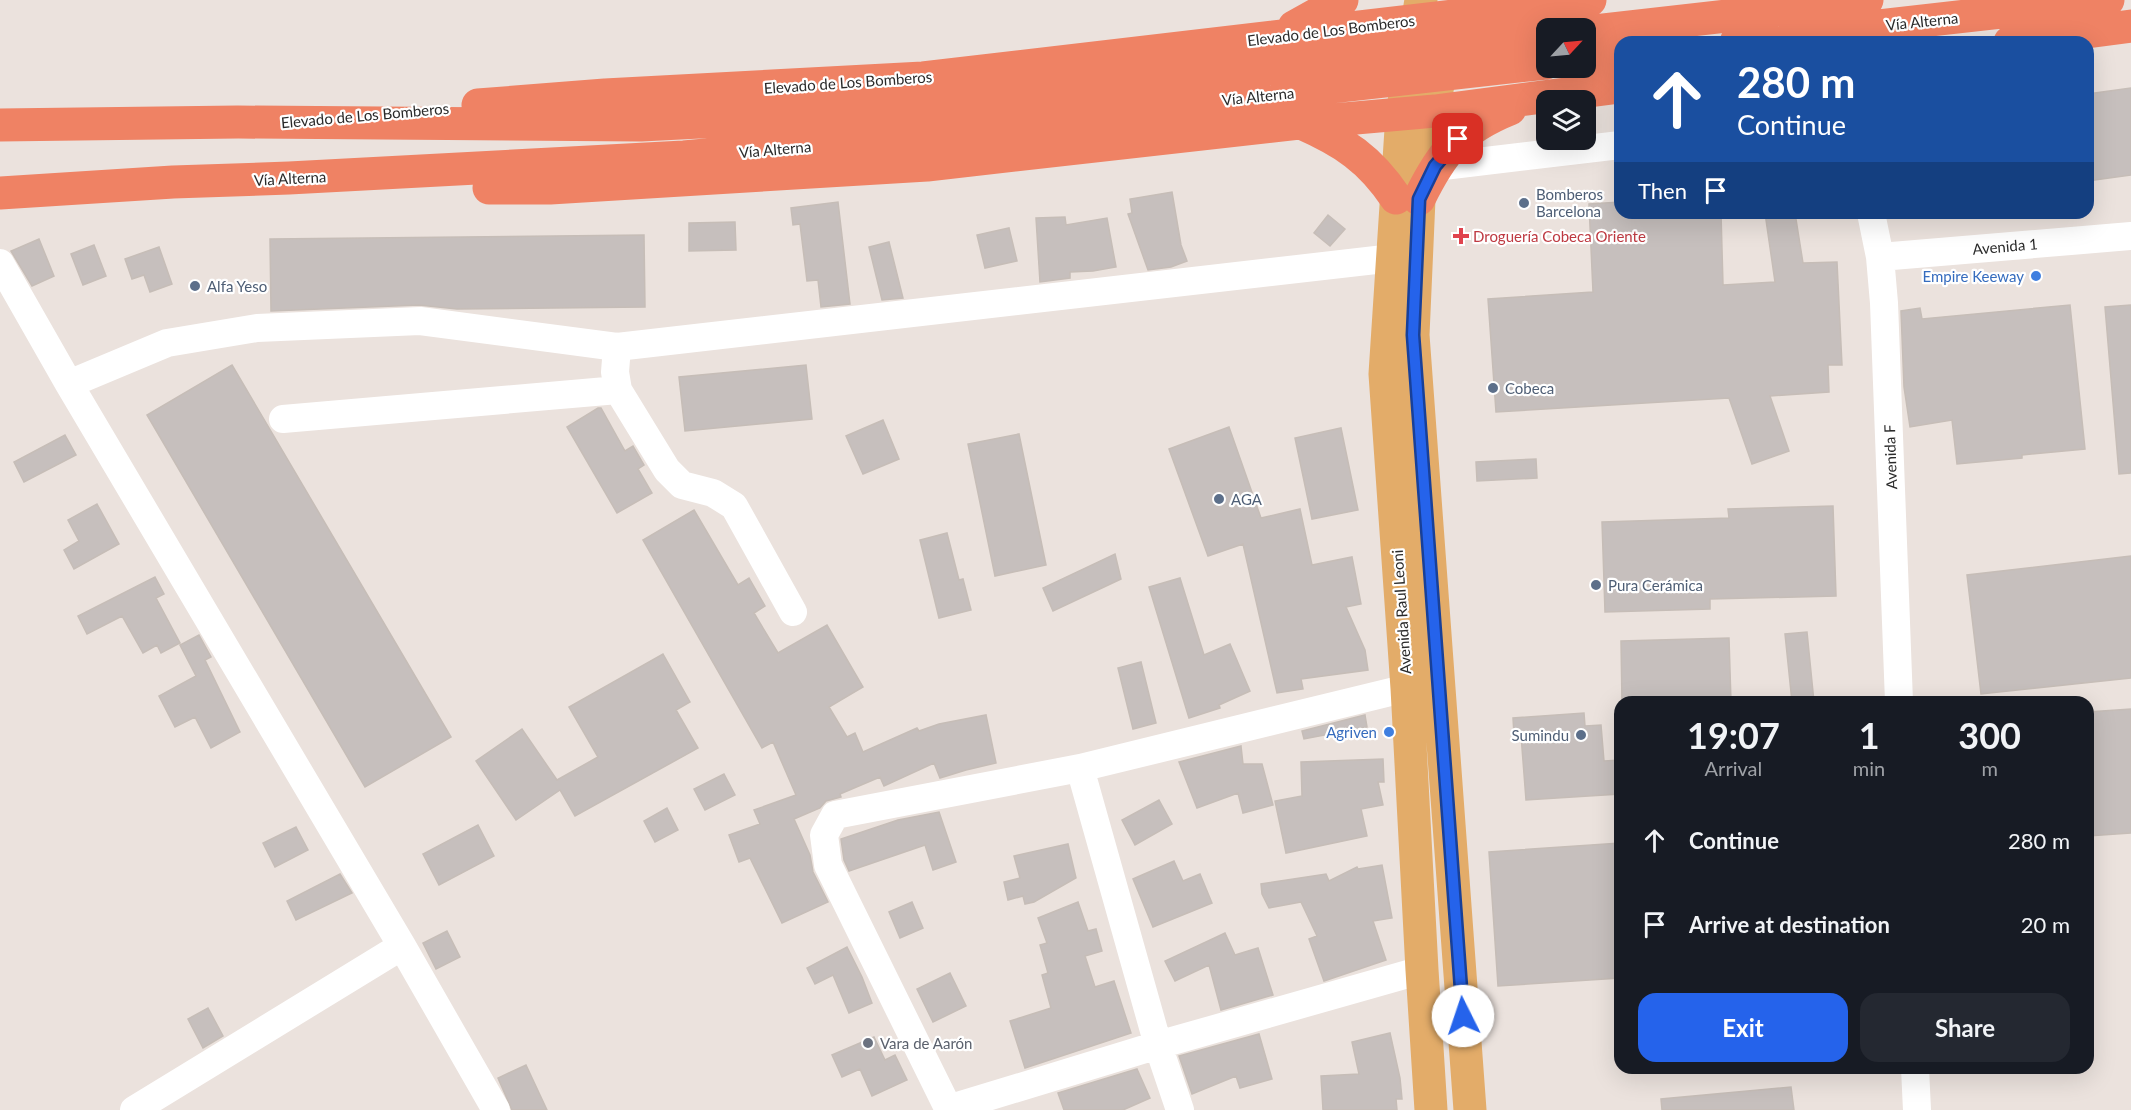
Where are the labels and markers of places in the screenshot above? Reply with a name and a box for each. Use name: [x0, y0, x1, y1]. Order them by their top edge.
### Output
pin: [1432, 113, 1483, 164]
place label: Bomberos Barcelona: [1536, 185, 1603, 220]
marker: Bomberos Barcelona: [1517, 196, 1531, 210]
place label: Droguería Cobeca Oriente: [1473, 227, 1646, 245]
marker: Droguería Cobeca Oriente: [1454, 229, 1468, 243]
place label: Empire Keeway: [1922, 267, 2024, 285]
marker: Empire Keeway: [2029, 269, 2043, 283]
place label: Alfa Yeso: [207, 277, 267, 295]
marker: Alfa Yeso: [188, 279, 202, 293]
place label: Cobeca: [1505, 379, 1554, 397]
marker: Cobeca: [1486, 381, 1500, 395]
place label: AGA: [1231, 490, 1263, 508]
marker: AGA: [1212, 492, 1226, 506]
place label: Pura Cerámica: [1608, 576, 1703, 594]
marker: Pura Cerámica: [1589, 578, 1603, 592]
place label: Agriven: [1326, 723, 1377, 741]
marker: Agriven: [1382, 725, 1396, 739]
place label: Sumindu: [1512, 726, 1569, 744]
marker: Sumindu: [1574, 728, 1588, 742]
place label: Vara de Aarón: [880, 1034, 972, 1052]
marker: Vara de Aarón: [861, 1036, 875, 1050]

